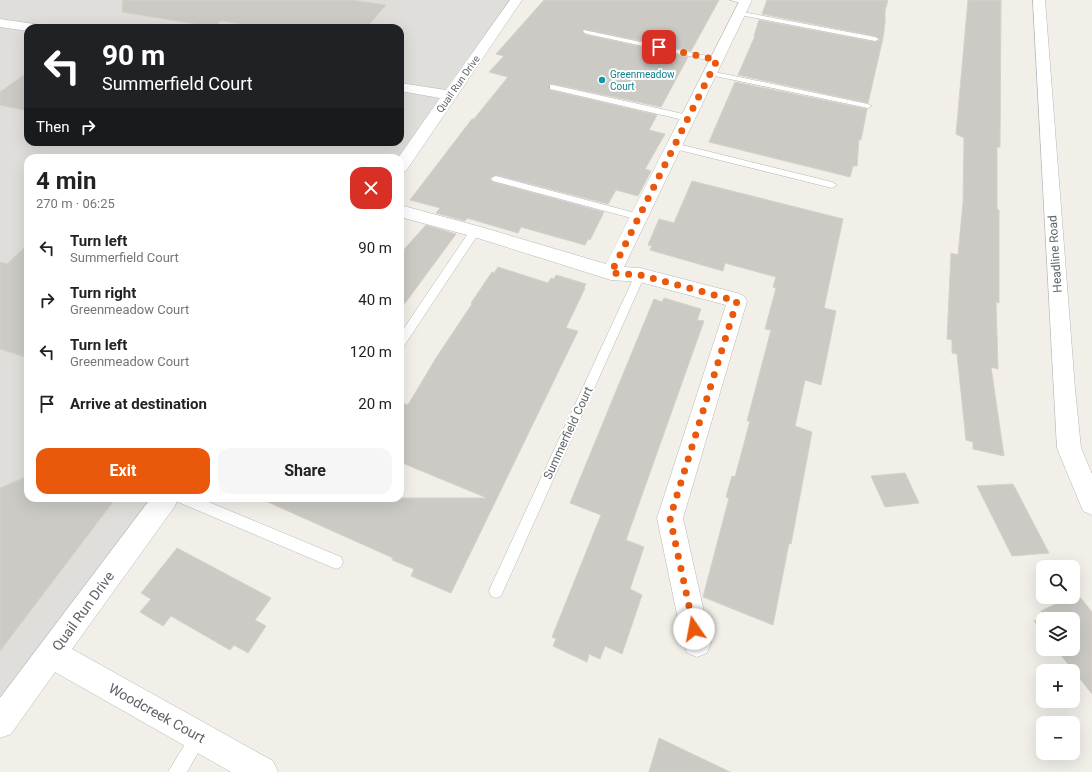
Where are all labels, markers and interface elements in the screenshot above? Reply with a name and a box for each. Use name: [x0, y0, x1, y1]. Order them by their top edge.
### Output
pin: [642, 30, 676, 64]
icon: arrive: [648, 36, 670, 58]
text: 90 m: [102, 39, 165, 72]
icon: left: [36, 40, 88, 92]
street label: Quail Run Drive: [434, 53, 482, 115]
place label: Greenmeadow Court: [610, 69, 675, 92]
text: Summerfield Court: [102, 73, 253, 94]
marker: Greenmeadow Court: [597, 75, 607, 85]
icon: right: [77, 116, 99, 138]
text: Then: [36, 118, 69, 136]
text: 4 min: [36, 167, 96, 195]
button: close: [350, 167, 392, 209]
text: 270 m · 06:25: [36, 196, 115, 211]
street label: Headline Road: [1045, 215, 1065, 293]
text: Turn left: [70, 232, 127, 250]
icon: left: [36, 237, 58, 259]
text: 90 m: [358, 239, 392, 257]
text: Summerfield Court: [70, 250, 179, 265]
text: Turn right: [70, 284, 136, 302]
icon: right: [36, 289, 58, 311]
text: 40 m: [358, 291, 392, 309]
text: Greenmeadow Court: [70, 302, 189, 317]
text: Turn left: [70, 336, 127, 354]
icon: left: [36, 341, 58, 363]
text: 120 m: [350, 343, 392, 361]
text: Greenmeadow Court: [70, 354, 189, 369]
street label: Summerfield Court: [540, 384, 596, 481]
icon: arrive: [36, 393, 58, 415]
text: Arrive at destination: [70, 395, 207, 413]
text: 20 m: [358, 395, 392, 413]
button: Exit: [36, 448, 210, 494]
button: Share: [218, 448, 392, 494]
map controls: [1036, 560, 1080, 760]
button: search: [1036, 560, 1080, 604]
street label: Quail Run Drive: [49, 568, 117, 654]
position arrow: [673, 608, 715, 650]
button: layers: [1036, 612, 1080, 656]
button: +: [1036, 664, 1080, 708]
street label: Woodcreek Court: [106, 680, 208, 746]
button: −: [1036, 716, 1080, 760]

